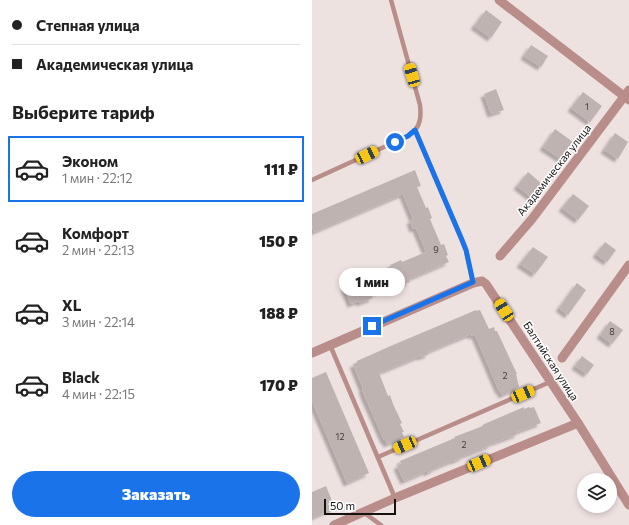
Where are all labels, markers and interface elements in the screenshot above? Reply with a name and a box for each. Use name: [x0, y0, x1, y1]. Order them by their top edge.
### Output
text: Степная улица: [36, 16, 140, 34]
text: Академическая улица: [36, 55, 193, 73]
car: [403, 62, 421, 88]
text: Выберите тариф: [12, 101, 155, 123]
house number: 1: [585, 101, 589, 112]
street label: Академическая улица: [514, 121, 593, 218]
route start: [386, 133, 404, 151]
car: [354, 144, 380, 166]
icon: car: [14, 151, 50, 187]
text: Эконом: [62, 152, 118, 170]
text: 111 ₽: [264, 160, 298, 178]
text: 1 мин · 22:12: [62, 170, 132, 186]
icon: car: [14, 223, 50, 259]
text: Комфорт: [62, 224, 129, 242]
text: 150 ₽: [259, 232, 298, 250]
text: 2 мин · 22:13: [62, 242, 134, 258]
house number: 9: [433, 244, 439, 255]
callout: 1 мин: [339, 268, 405, 296]
text: 1 мин: [355, 274, 389, 290]
icon: car: [14, 295, 50, 331]
text: XL: [62, 296, 81, 314]
car: [492, 297, 516, 323]
text: 188 ₽: [259, 304, 298, 322]
text: 3 мин · 22:14: [62, 314, 135, 330]
route end: [363, 317, 381, 335]
street label: Балтийская улица: [521, 319, 582, 403]
house number: 8: [609, 326, 615, 337]
icon: car: [14, 367, 50, 403]
text: Black: [62, 368, 100, 386]
house number: 2: [503, 370, 508, 381]
text: 170 ₽: [260, 376, 298, 394]
car: [510, 384, 536, 404]
text: 4 мин · 22:15: [62, 386, 135, 402]
house number: 12: [336, 431, 344, 442]
car: [392, 435, 418, 455]
house number: 2: [462, 439, 467, 450]
car: [466, 453, 492, 473]
button: Заказать: [12, 471, 300, 517]
map controls: [577, 473, 617, 513]
button: layers: [577, 473, 617, 513]
scale bar: [324, 497, 396, 516]
text: 50 m: [330, 499, 355, 512]

